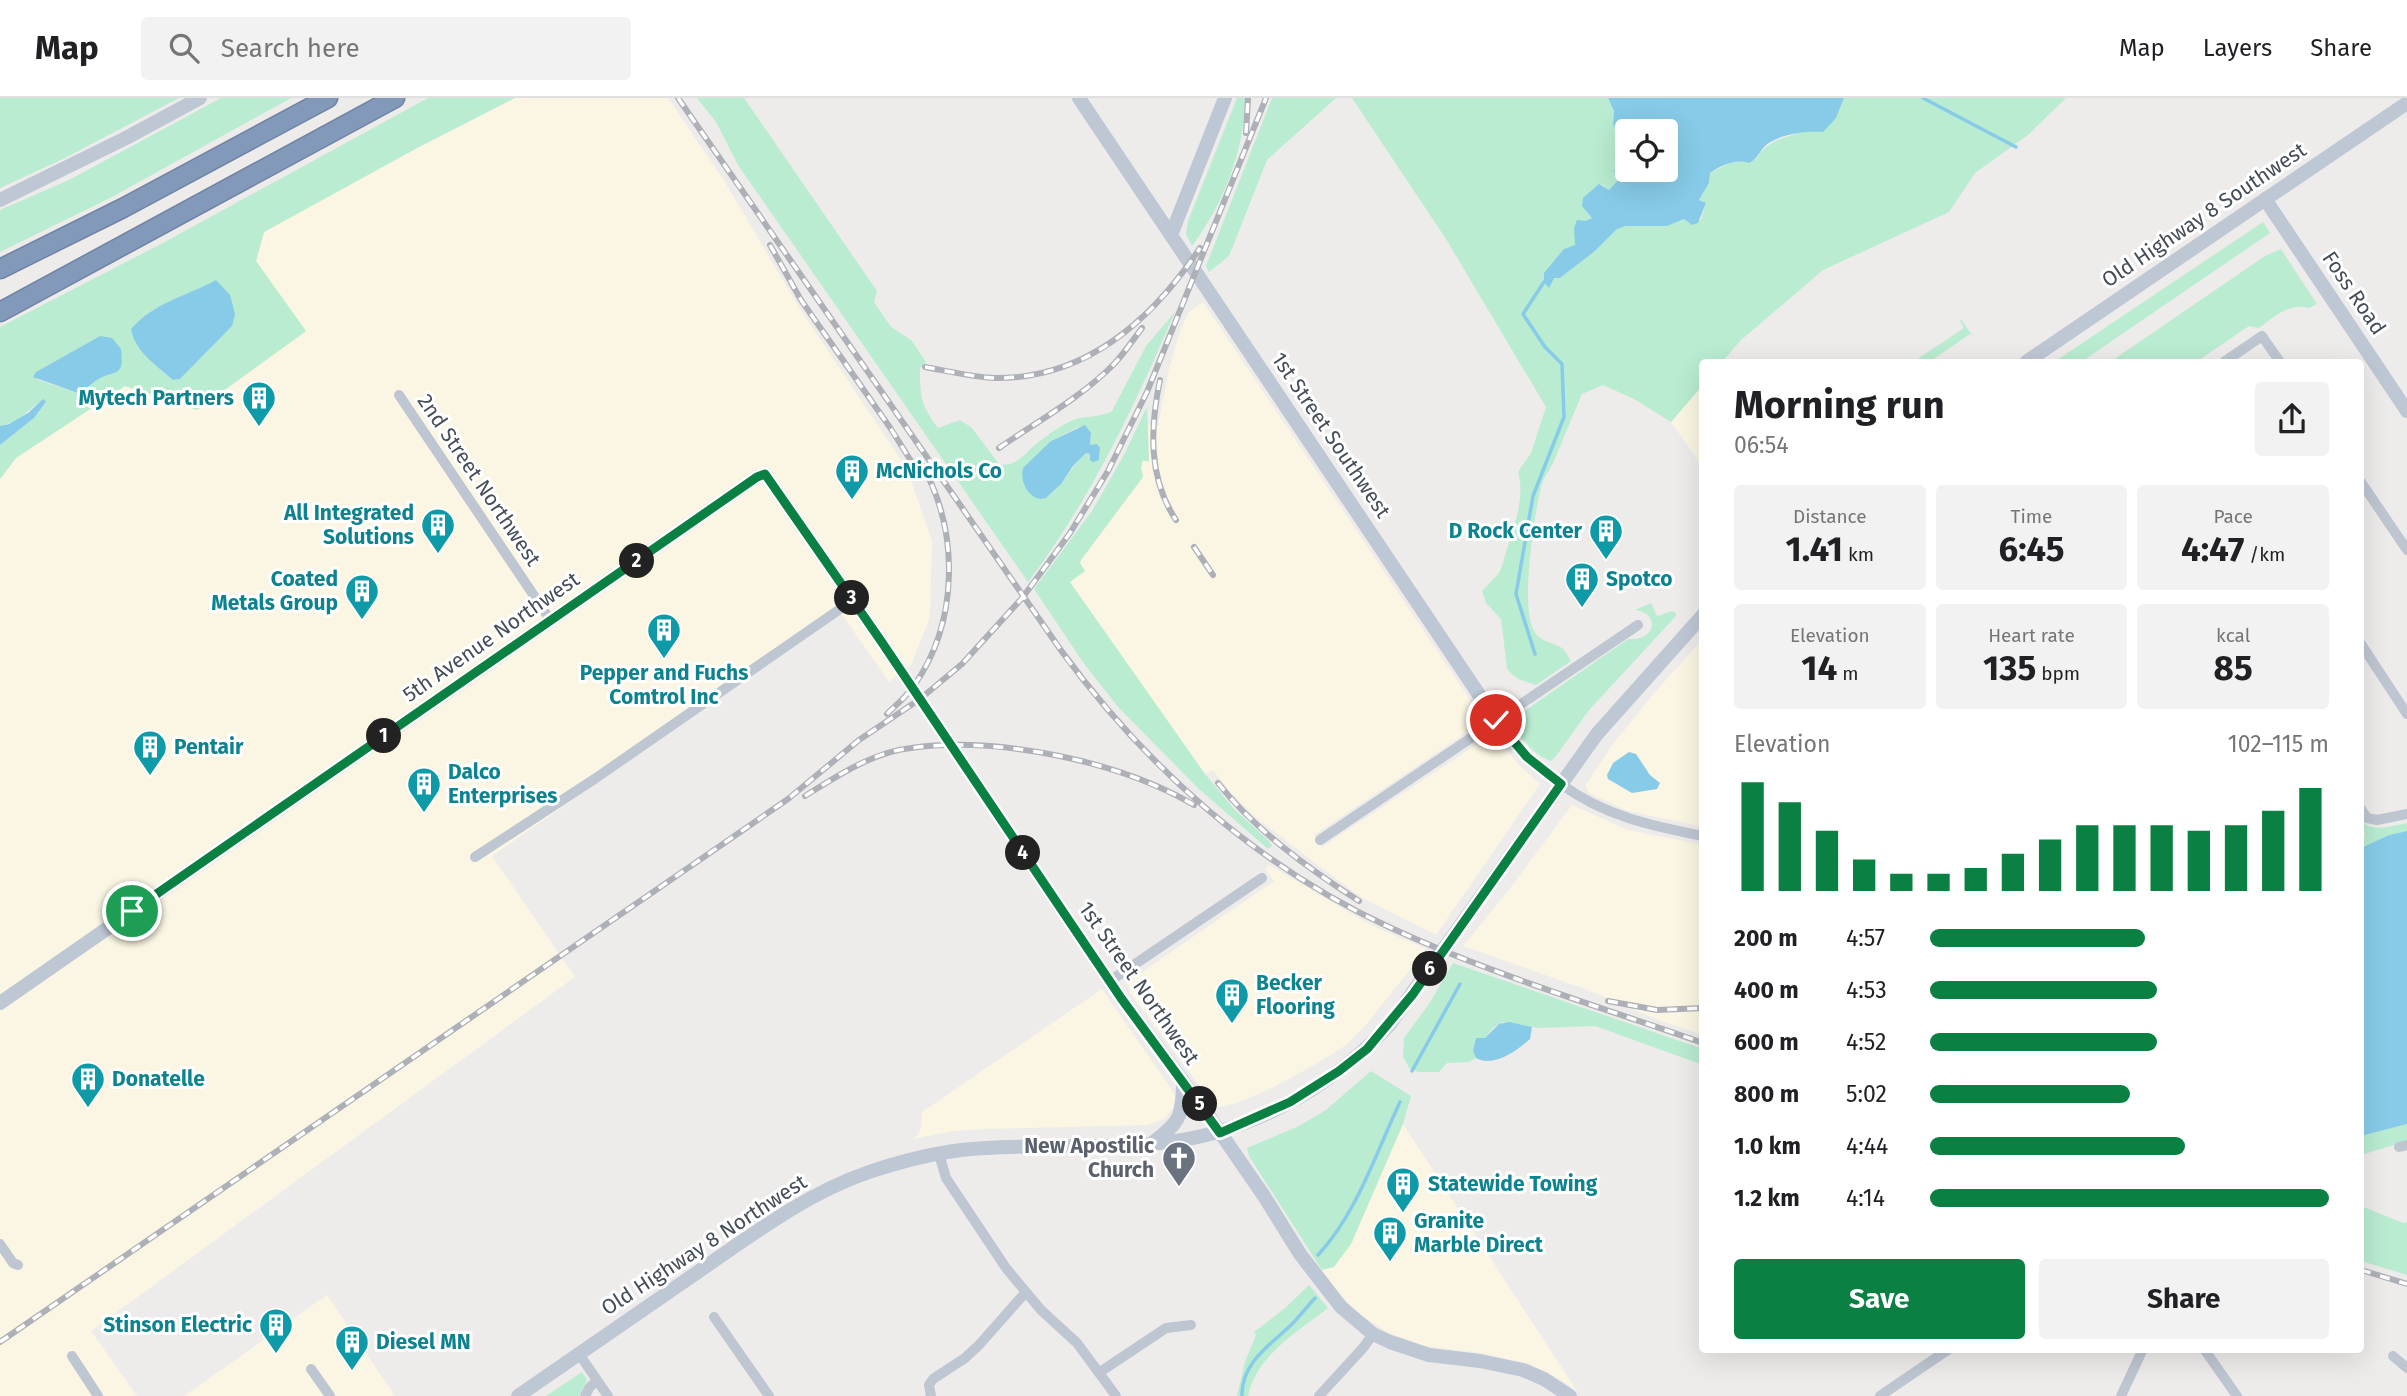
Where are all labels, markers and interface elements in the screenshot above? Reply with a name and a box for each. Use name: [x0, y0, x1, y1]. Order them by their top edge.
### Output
search box: [141, 17, 631, 80]
text: Map: [35, 28, 99, 68]
icon: search: [165, 29, 203, 67]
text: Search here: [221, 33, 360, 64]
text: Map: [2119, 34, 2165, 62]
text: Layers: [2203, 34, 2272, 62]
text: Share: [2310, 34, 2372, 62]
map controls: [1615, 119, 1678, 182]
button: locate: [1615, 119, 1678, 182]
street label: Old Highway 8 Southwest: [2097, 137, 2311, 293]
street label: Foss Road: [2317, 246, 2391, 340]
street label: 1st Street Southwest: [1266, 347, 1396, 523]
building icon: Mytech Partners: [240, 379, 278, 428]
text: Morning run: [1734, 382, 1945, 428]
button: share: [2255, 382, 2329, 456]
place label: Mytech Partners: [79, 385, 234, 411]
street label: 2nd Street Northwest: [412, 389, 546, 571]
text: 06:54: [1734, 431, 1788, 459]
building icon: McNichols Co: [833, 452, 871, 501]
place label: McNichols Co: [876, 458, 1002, 484]
place label: All Integrated Solutions: [283, 500, 414, 550]
text: Distance: [1793, 505, 1867, 528]
text: Time: [2011, 505, 2052, 528]
text: Pace: [2213, 505, 2253, 528]
building icon: All Integrated Solutions: [419, 506, 457, 555]
building icon: D Rock Center: [1587, 512, 1625, 561]
place label: D Rock Center: [1449, 518, 1583, 544]
text: 1.41: [1786, 528, 1843, 570]
text: 6:45: [1998, 528, 2065, 570]
text: 4:47: [2181, 528, 2244, 570]
text: km: [1843, 543, 1874, 566]
text: /km: [2244, 543, 2285, 566]
pin: 2: [620, 544, 654, 578]
text: 2: [632, 549, 641, 572]
building icon: Spotco: [1563, 560, 1601, 609]
place label: Coated Metals Group: [211, 566, 338, 616]
street label: 5th Avenue Northwest: [398, 566, 585, 708]
place label: Spotco: [1606, 566, 1672, 592]
building icon: Coated Metals Group: [343, 572, 381, 621]
pin: 3: [834, 580, 870, 616]
text: 3: [847, 586, 856, 609]
building icon: Pepper and Fuchs Comtrol Inc: [645, 611, 683, 660]
text: Elevation: [1790, 624, 1870, 647]
text: Heart rate: [1988, 624, 2075, 647]
text: kcal: [2216, 624, 2250, 647]
text: 14: [1801, 647, 1837, 689]
text: 135: [1983, 647, 2036, 689]
text: 85: [2214, 647, 2253, 689]
place label: Pepper and Fuchs Comtrol Inc: [580, 660, 748, 710]
text: m: [1837, 662, 1859, 685]
text: bpm: [2036, 662, 2080, 685]
pin: [1466, 690, 1526, 750]
icon: check: [1477, 701, 1515, 739]
pin: 1: [366, 718, 402, 754]
text: 1: [379, 724, 388, 747]
building icon: Pentair: [131, 728, 169, 777]
text: Elevation: [1734, 730, 1830, 758]
text: 102–115 m: [2228, 730, 2329, 758]
place label: Pentair: [174, 734, 244, 760]
place label: Dalco Enterprises: [448, 759, 557, 809]
building icon: Dalco Enterprises: [405, 765, 443, 814]
pin: 4: [1006, 836, 1040, 870]
text: 4: [1017, 841, 1028, 864]
pin: [102, 881, 162, 941]
icon: arrive: [113, 892, 151, 930]
street label: 1st Street Northwest: [1073, 896, 1205, 1070]
text: 200 m: [1734, 924, 1798, 952]
text: 4:57: [1846, 924, 1885, 952]
pin: 6: [1412, 952, 1448, 986]
text: 6: [1424, 957, 1435, 980]
place label: Becker Flooring: [1256, 970, 1335, 1020]
building icon: Becker Flooring: [1213, 976, 1251, 1025]
text: 400 m: [1734, 976, 1799, 1004]
text: 4:53: [1846, 976, 1887, 1004]
text: 600 m: [1734, 1028, 1799, 1056]
text: 4:52: [1846, 1028, 1886, 1056]
building icon: Donatelle: [69, 1060, 107, 1109]
place label: Donatelle: [112, 1066, 205, 1092]
text: 800 m: [1734, 1080, 1799, 1108]
text: 5:02: [1846, 1080, 1887, 1108]
pin: 5: [1182, 1086, 1218, 1122]
text: 5: [1194, 1092, 1205, 1115]
text: 1.0 km: [1734, 1132, 1801, 1160]
text: 4:44: [1846, 1132, 1888, 1160]
place label: New Apostilic Church: [1024, 1133, 1154, 1183]
church icon: New Apostilic Church: [1160, 1139, 1198, 1188]
building icon: Statewide Towing: [1384, 1165, 1422, 1214]
street label: Old Highway 8 Northwest: [596, 1169, 812, 1321]
place label: Statewide Towing: [1428, 1171, 1598, 1197]
text: 1.2 km: [1734, 1184, 1800, 1212]
text: 4:14: [1846, 1184, 1885, 1212]
place label: Granite Marble Direct: [1414, 1208, 1544, 1258]
building icon: Granite Marble Direct: [1371, 1214, 1409, 1263]
button: Save: [1734, 1259, 2025, 1339]
button: Share: [2039, 1259, 2329, 1339]
building icon: Stinson Electric: [257, 1306, 295, 1355]
place label: Stinson Electric: [103, 1312, 252, 1338]
building icon: Diesel MN: [333, 1323, 371, 1372]
place label: Diesel MN: [376, 1329, 471, 1355]

